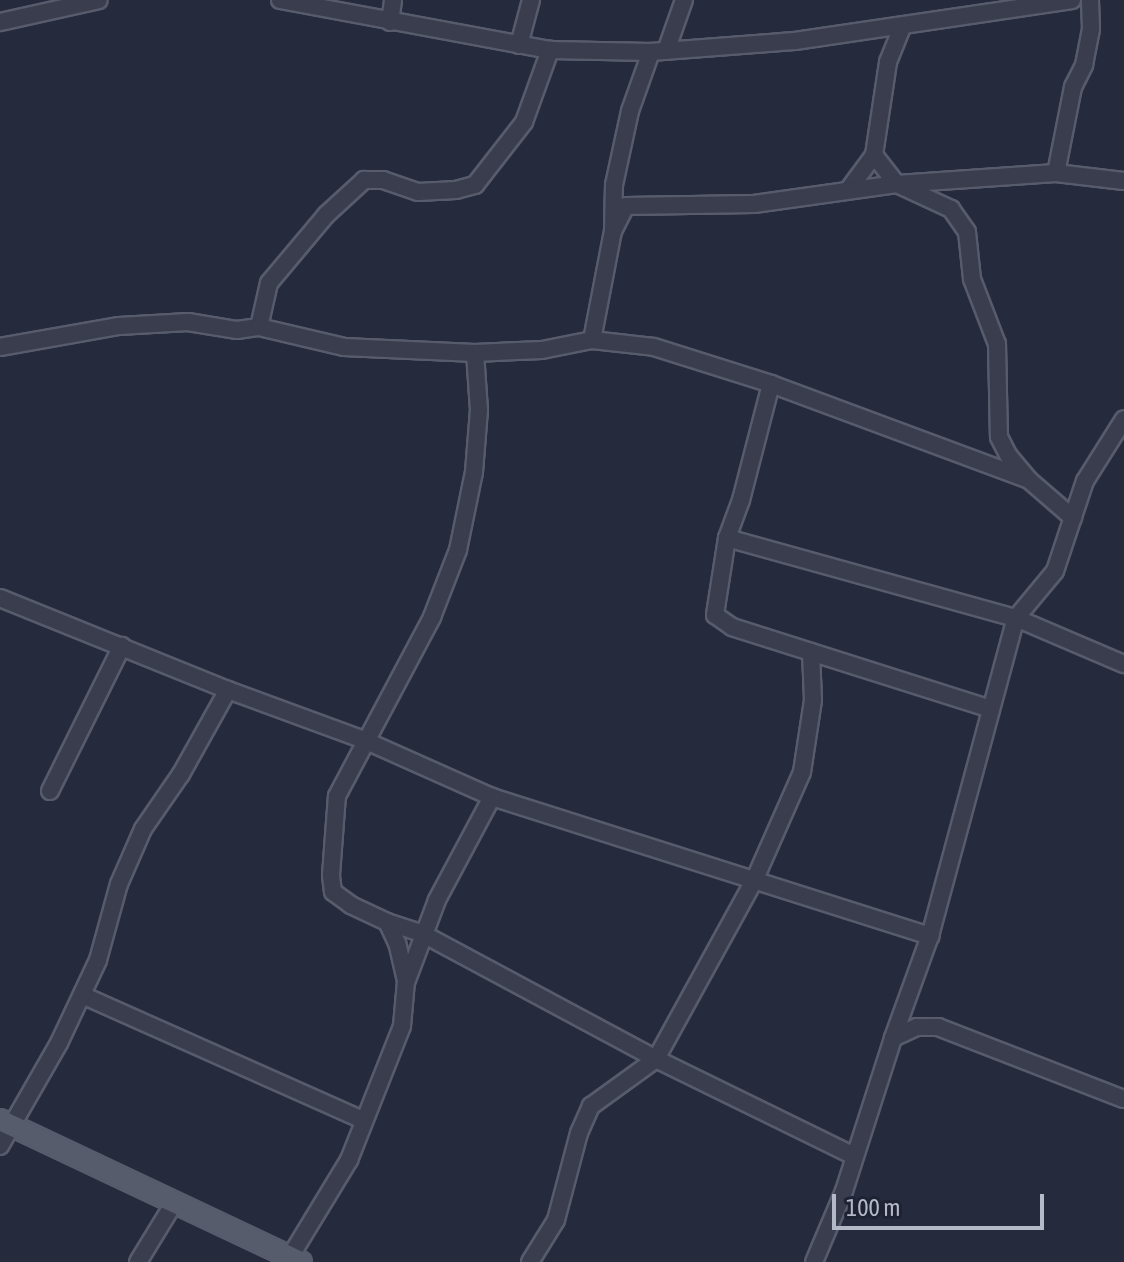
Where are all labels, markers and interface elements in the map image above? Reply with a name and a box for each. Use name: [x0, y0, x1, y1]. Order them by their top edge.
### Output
scale bar: [836, 1178, 1048, 1228]
text: 100 m: [846, 1194, 900, 1221]

